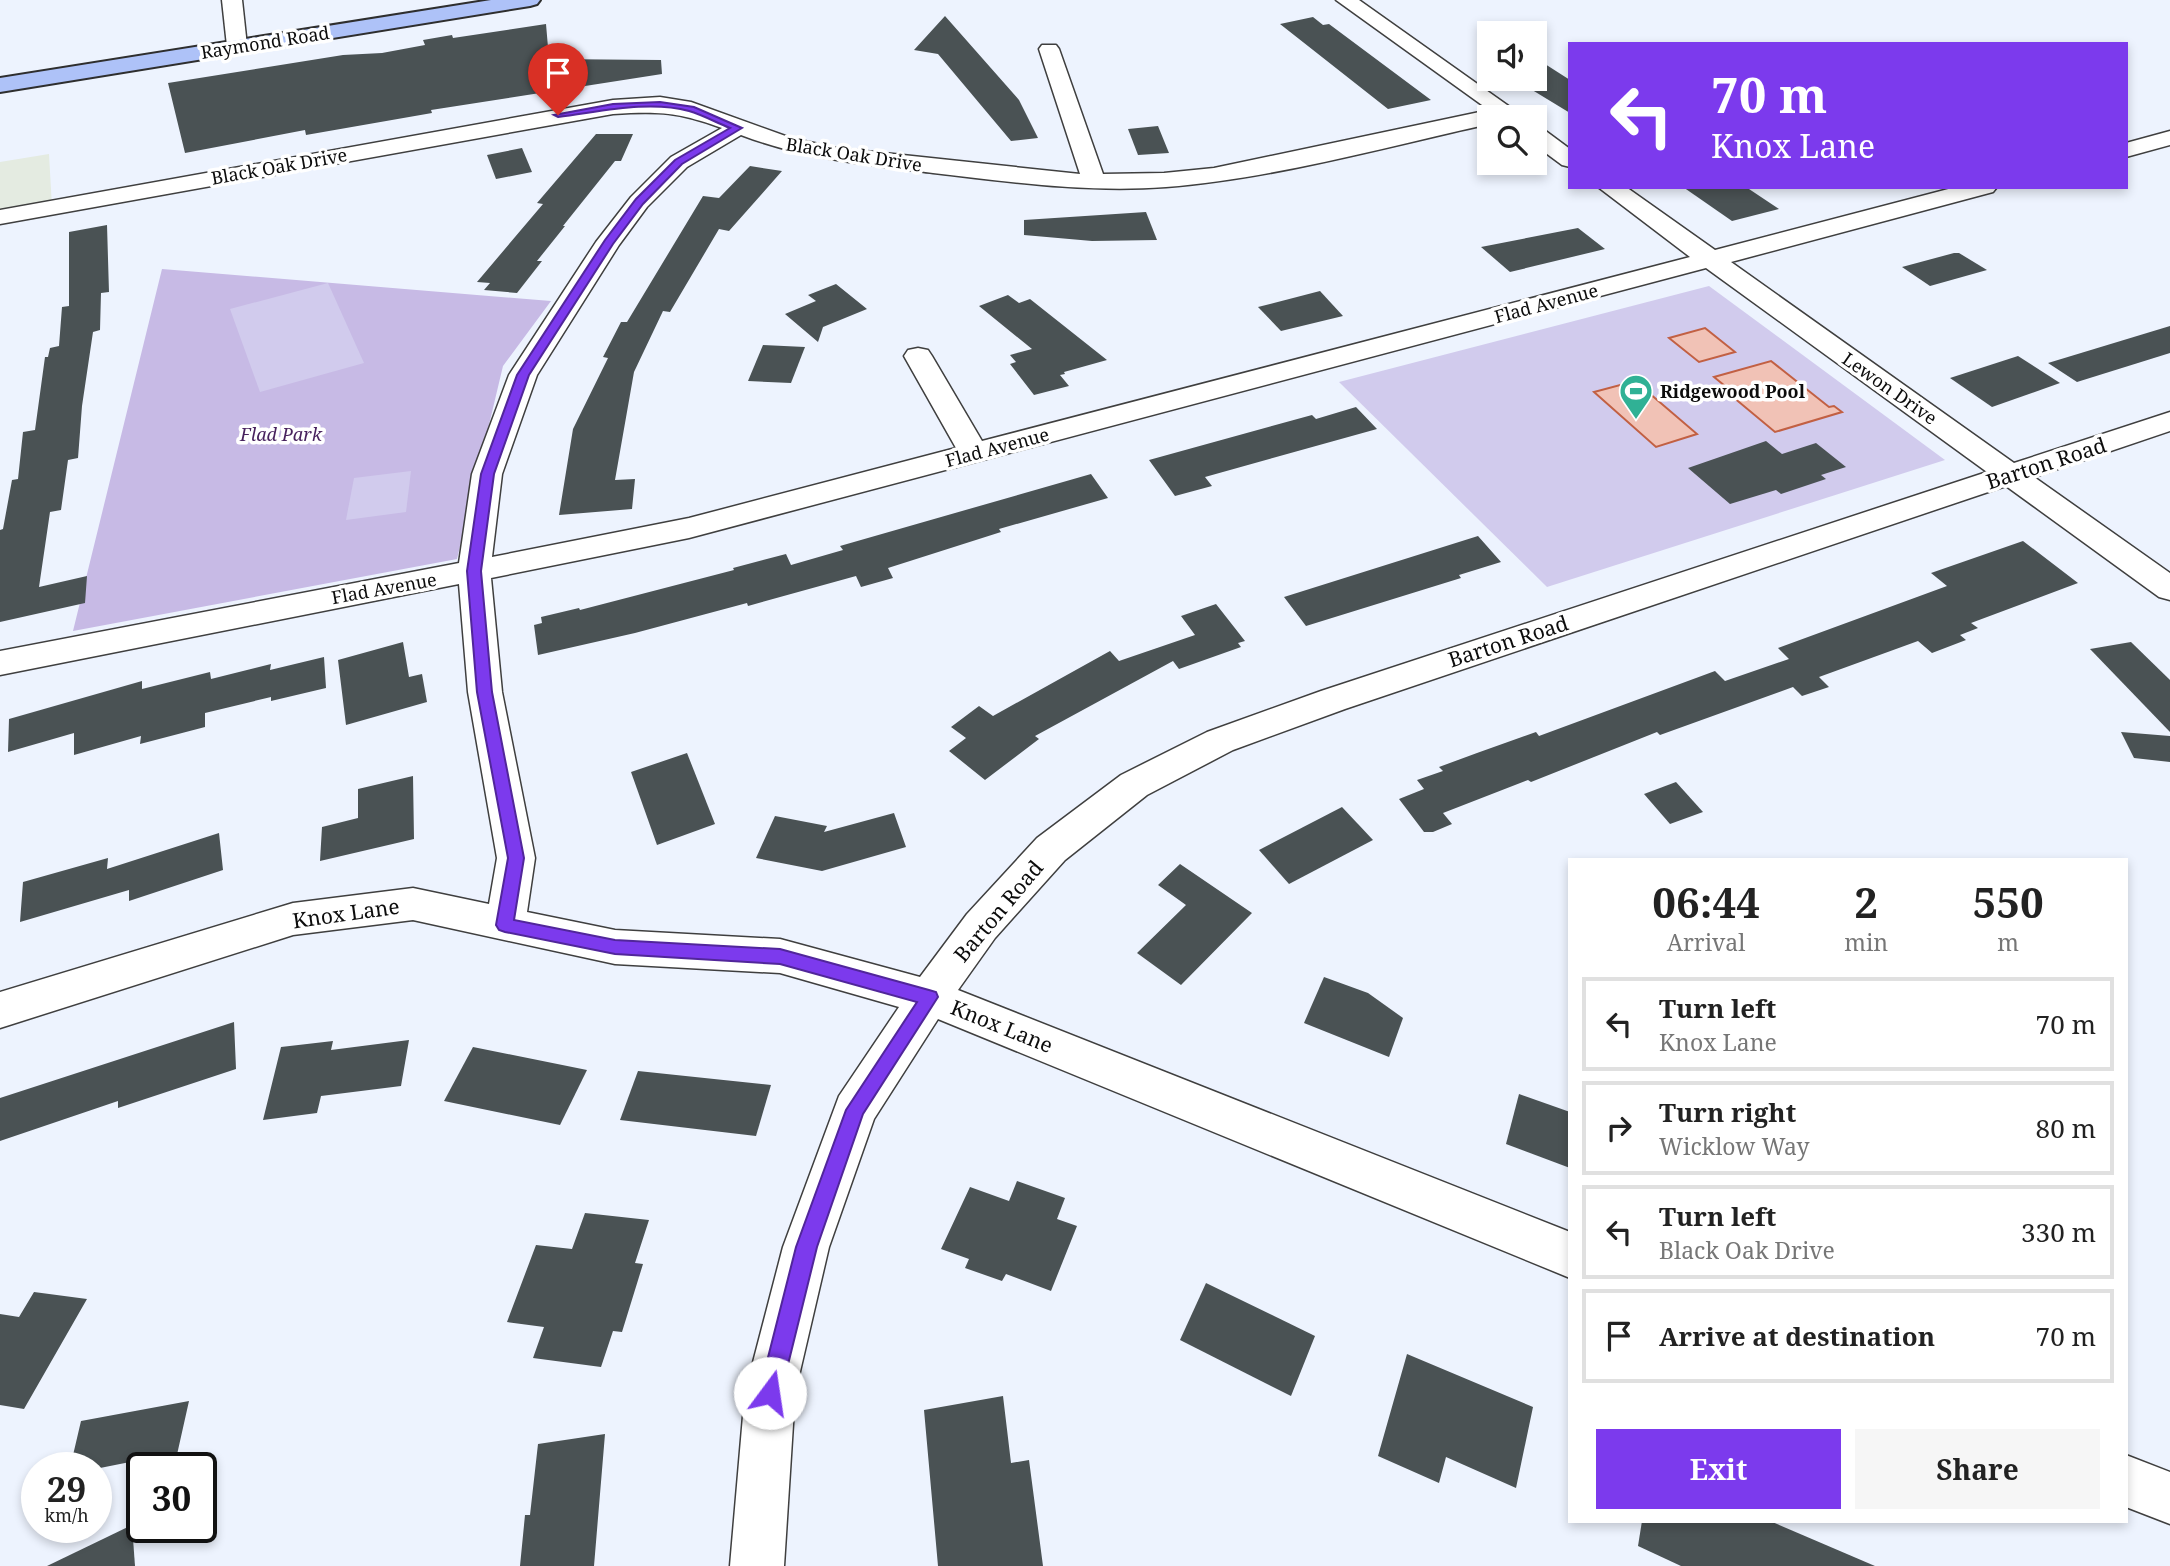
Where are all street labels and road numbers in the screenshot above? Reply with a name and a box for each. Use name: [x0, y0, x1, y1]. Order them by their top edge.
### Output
street label: Raymond Road: [199, 20, 331, 64]
street label: Black Oak Drive: [784, 131, 924, 177]
street label: Black Oak Drive: [209, 142, 349, 190]
street label: Flad Avenue: [1492, 278, 1600, 328]
street label: Lewon Drive: [1838, 347, 1942, 429]
street label: Flad Avenue: [943, 422, 1051, 472]
street label: Barton Road: [1982, 430, 2110, 496]
street label: Flad Avenue: [330, 567, 438, 609]
street label: Barton Road: [1444, 608, 1572, 674]
street label: Barton Road: [947, 854, 1049, 968]
street label: Knox Lane: [291, 892, 401, 934]
street label: Knox Lane: [947, 993, 1057, 1059]

